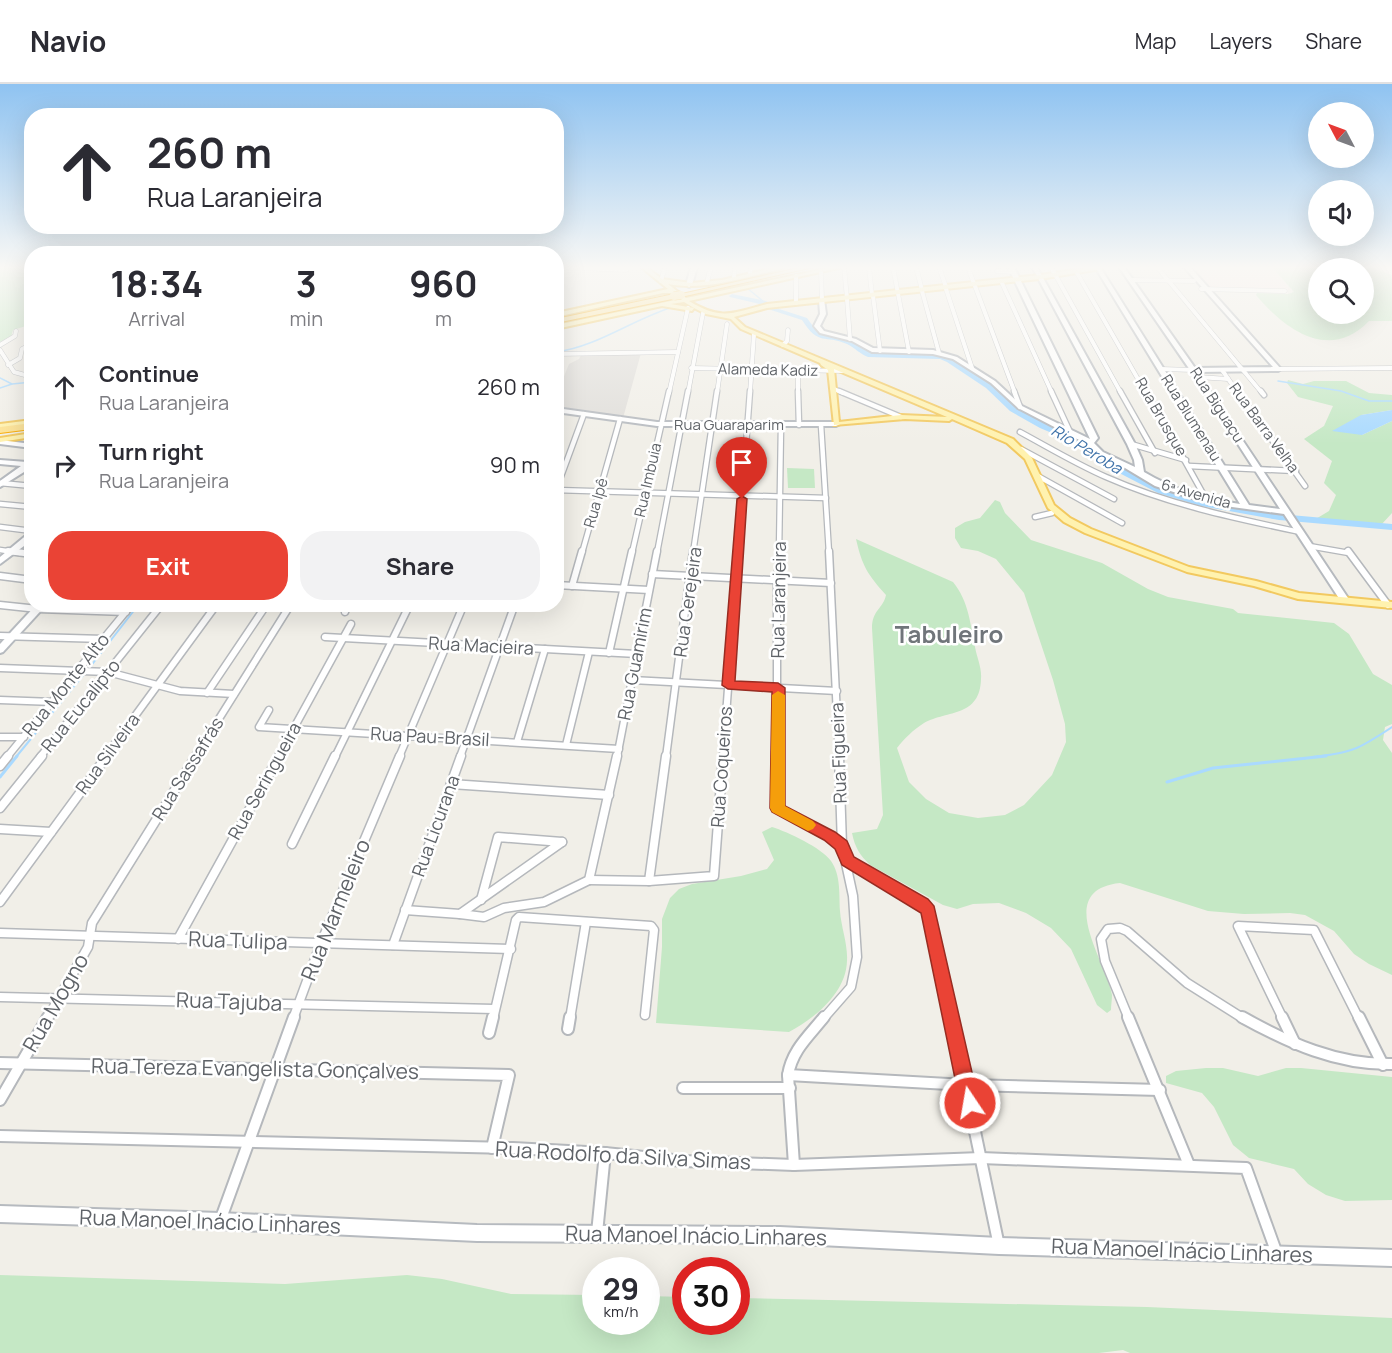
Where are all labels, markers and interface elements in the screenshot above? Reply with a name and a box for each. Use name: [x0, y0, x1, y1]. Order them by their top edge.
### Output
text: Navio: [30, 22, 106, 60]
text: Map: [1135, 27, 1176, 55]
text: Layers: [1209, 27, 1272, 55]
text: Share: [1305, 27, 1362, 55]
north arrow: [1308, 102, 1374, 168]
map controls: [1308, 102, 1374, 324]
text: 260 m: [147, 123, 272, 181]
icon: ahead: [48, 132, 126, 210]
text: Rua Laranjeira: [147, 178, 323, 215]
button: sound: [1308, 180, 1374, 246]
button: search: [1308, 258, 1374, 324]
text: 18:34: [110, 259, 203, 308]
text: 3: [296, 259, 317, 308]
text: 960: [409, 259, 478, 308]
text: Arrival: [128, 305, 185, 332]
text: min: [290, 305, 323, 332]
text: m: [435, 305, 452, 332]
street label: Alameda Kadiz: [718, 358, 819, 381]
text: Continue: [99, 359, 199, 389]
street label: Rua Biguaçu: [1185, 363, 1250, 446]
street label: Rua Blumenau: [1156, 370, 1226, 465]
icon: ahead: [48, 371, 81, 404]
text: 260 m: [477, 372, 540, 402]
street label: Rua Brusque: [1130, 374, 1193, 460]
street label: Rua Barra Velha: [1225, 378, 1304, 477]
text: Rua Laranjeira: [99, 389, 229, 416]
street label: Rua Guaraparim: [674, 414, 784, 435]
water label: Rio Peroba: [1048, 419, 1127, 479]
text: Turn right: [99, 437, 204, 467]
pin: [716, 437, 767, 499]
street label: Rua Imbuia: [629, 441, 666, 519]
icon: arrive: [725, 446, 758, 479]
icon: right: [48, 449, 81, 482]
text: 90 m: [490, 450, 540, 480]
text: Rua Laranjeira: [99, 467, 229, 494]
street label: 6ª Avenida: [1159, 474, 1233, 513]
street label: Rua Ipê: [578, 475, 613, 530]
button: Exit: [48, 531, 288, 600]
button: Share: [300, 531, 540, 600]
street label: Rua Laranjeira: [765, 541, 791, 659]
street label: Rua Cerejeira: [667, 545, 707, 659]
street label: Rua Guamirim: [611, 605, 657, 722]
district label: Tabuleiro: [895, 617, 1003, 650]
street label: Rua Monte Alto: [16, 628, 114, 741]
street label: Rua Macieira: [428, 630, 534, 660]
street label: Rua Eucalipto: [35, 654, 125, 757]
street label: Rua Figueira: [824, 702, 852, 804]
street label: Rua Coqueiros: [705, 705, 737, 828]
street label: Rua Silveira: [70, 708, 145, 799]
street label: Rua Sassafrás: [146, 712, 228, 825]
street label: Rua Seringueira: [222, 717, 306, 844]
street label: Rua Pau-Brasil: [370, 721, 490, 751]
street label: Rua Licurana: [406, 772, 465, 880]
street label: Rua Marmeleiro: [294, 835, 376, 985]
street label: Rua Tulipa: [188, 924, 288, 956]
street label: Rua Mogno: [16, 948, 94, 1057]
street label: Rua Tajuba: [176, 985, 283, 1017]
street label: Rua Tereza Evangelista Gonçalves: [91, 1051, 419, 1085]
position arrow: [938, 1071, 1002, 1135]
street label: Rua Rodolfo da Silva Simas: [495, 1134, 752, 1176]
street label: Rua Manoel Inácio Linhares: [79, 1202, 341, 1240]
street label: Rua Manoel Inácio Linhares: [565, 1219, 827, 1251]
street label: Rua Manoel Inácio Linhares: [1051, 1231, 1313, 1269]
speed limit sign: 30: [672, 1257, 750, 1335]
text: 29: [603, 1268, 639, 1309]
text: km/h: [604, 1301, 638, 1322]

